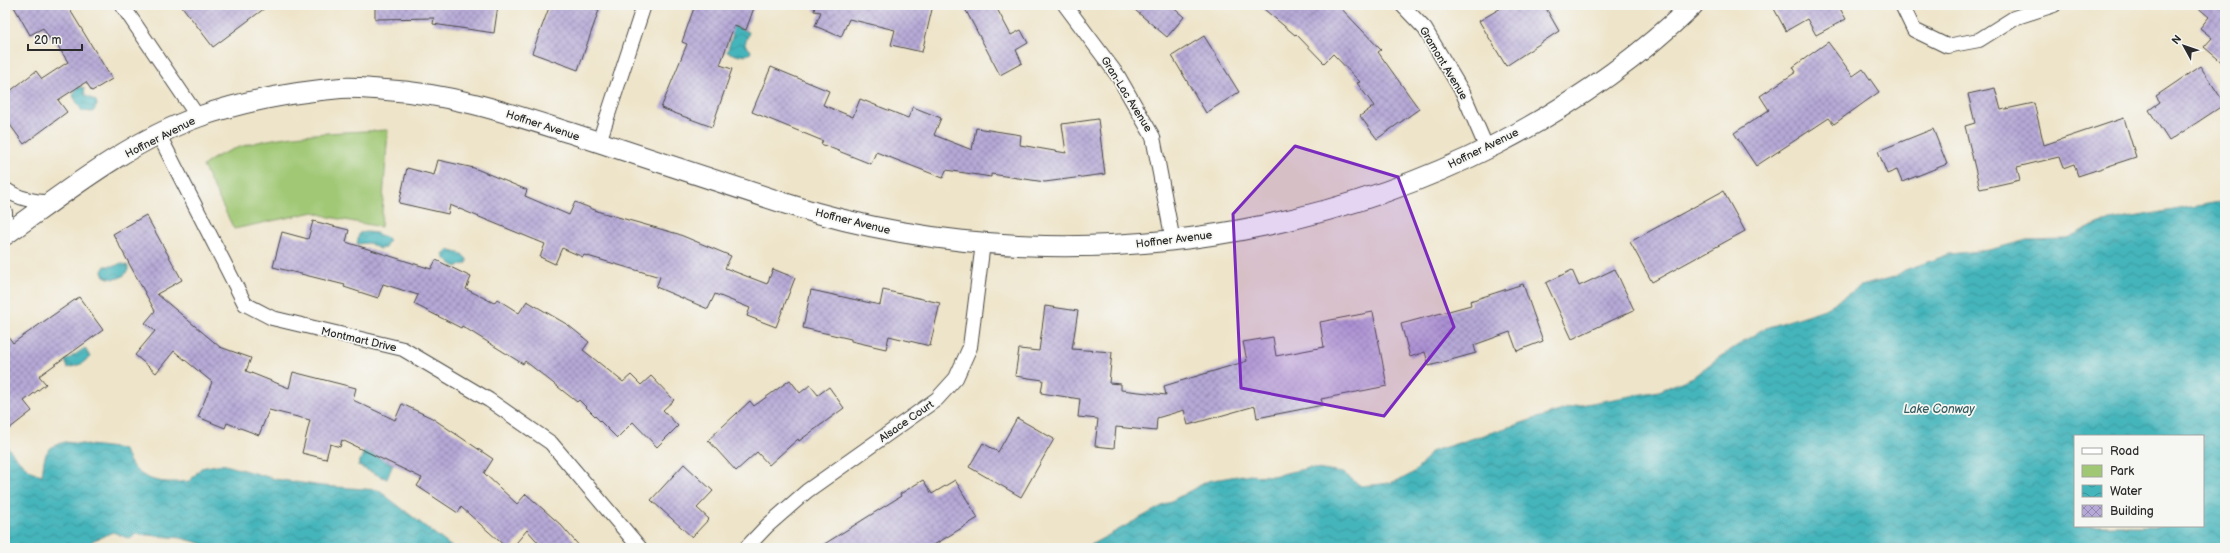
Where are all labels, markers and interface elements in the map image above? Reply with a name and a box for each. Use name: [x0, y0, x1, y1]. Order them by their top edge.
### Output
street label: Gramont Avenue: [1417, 24, 1471, 103]
scale bar: [28, 26, 82, 52]
north arrow: [2164, 26, 2204, 66]
text: 20 m: [34, 33, 61, 48]
text: N: [2169, 33, 2184, 47]
street label: Gran-Lac Avenue: [1098, 54, 1155, 135]
street label: Hoffner Avenue: [504, 107, 582, 144]
street label: Hoffner Avenue: [123, 114, 198, 161]
street label: Hoffner Avenue: [1446, 126, 1521, 171]
street label: Hoffner Avenue: [814, 206, 892, 237]
street label: Hoffner Avenue: [1135, 228, 1213, 251]
street label: Montmart Drive: [320, 324, 398, 355]
street label: Alsace Court: [876, 397, 937, 445]
water label: Lake Conway: [1903, 402, 1975, 417]
legend: [2074, 435, 2204, 527]
text: Road: [2110, 444, 2139, 459]
text: Park: [2110, 464, 2134, 479]
text: Water: [2110, 484, 2142, 499]
text: Building: [2110, 504, 2154, 519]

